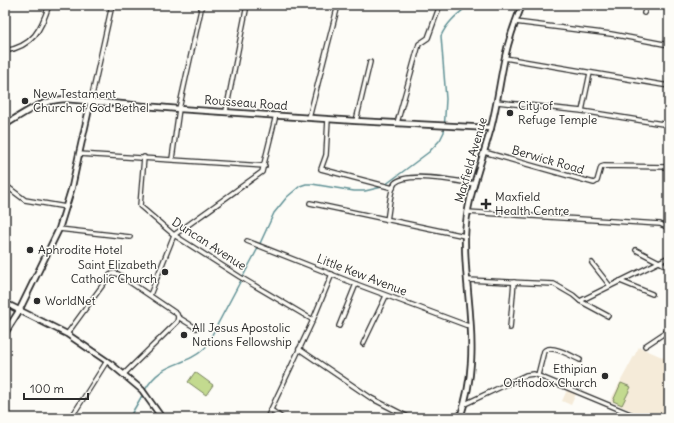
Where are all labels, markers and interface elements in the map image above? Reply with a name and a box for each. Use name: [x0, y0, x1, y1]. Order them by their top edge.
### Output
place label: New Testament Church of God Bethel: [33, 86, 149, 115]
street label: Rousseau Road: [204, 92, 288, 113]
marker: New Testament Church of God Bethel: [20, 96, 30, 106]
place label: City of Refuge Temple: [518, 98, 597, 127]
marker: City of Refuge Temple: [505, 108, 515, 118]
street label: Maxfield Avenue: [451, 115, 490, 204]
street label: Berwick Road: [510, 142, 586, 177]
place label: Maxfield Health Centre: [495, 189, 569, 218]
marker: Maxfield Health Centre: [480, 198, 492, 210]
street label: Duncan Avenue: [169, 214, 249, 273]
place label: Aphrodite Hotel: [38, 242, 122, 257]
marker: Aphrodite Hotel: [25, 245, 35, 255]
street label: Little Kew Avenue: [315, 250, 409, 299]
place label: Saint Elizabeth Catholic Church: [71, 257, 157, 286]
marker: Saint Elizabeth Catholic Church: [160, 267, 170, 277]
place label: WorldNet: [45, 293, 96, 308]
marker: WorldNet: [32, 296, 42, 306]
place label: All Jesus Apostolic Nations Fellowship: [192, 320, 292, 349]
marker: All Jesus Apostolic Nations Fellowship: [179, 330, 189, 340]
place label: Ethipian Orthodox Church: [503, 361, 597, 390]
marker: Ethipian Orthodox Church: [600, 371, 610, 381]
scale bar: [24, 375, 88, 401]
text: 100 m: [30, 381, 64, 396]

